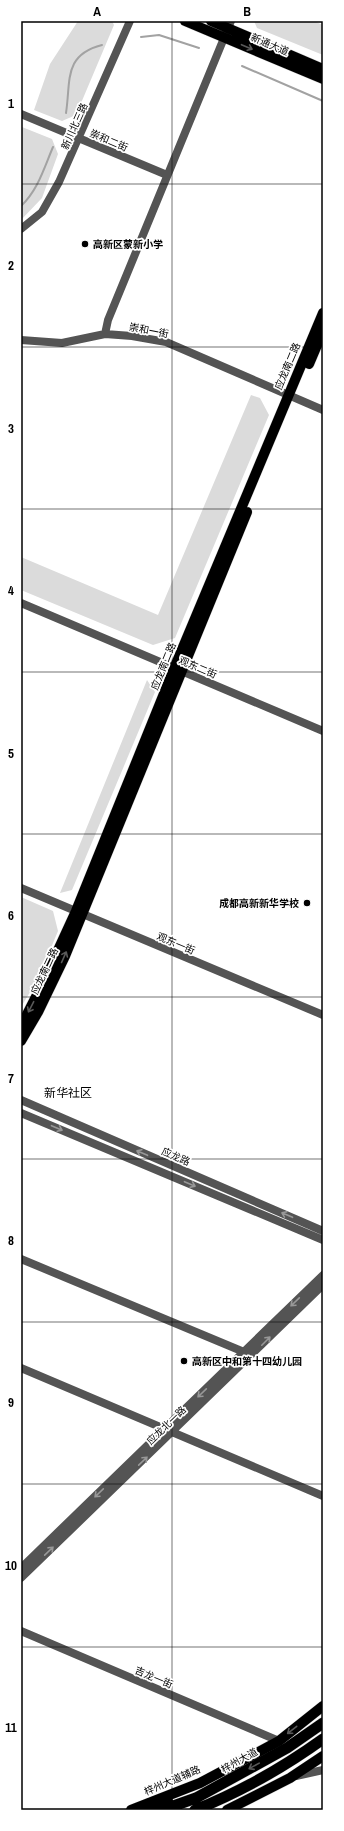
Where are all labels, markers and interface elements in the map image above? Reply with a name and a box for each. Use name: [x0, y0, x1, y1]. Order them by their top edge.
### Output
text: A: [93, 3, 101, 20]
text: B: [243, 3, 251, 20]
street label: 新通大道: [249, 31, 291, 58]
one-way arrow: [240, 44, 252, 51]
text: 1: [8, 95, 14, 112]
street label: 新川北三路: [58, 101, 91, 152]
street label: 崇和二街: [88, 127, 130, 154]
place label: 高新区蒙新小学: [93, 238, 163, 251]
marker: 高新区蒙新小学: [80, 239, 90, 249]
text: 2: [8, 257, 14, 274]
street label: 崇和一街: [128, 320, 170, 341]
street label: 应龙南二路: [272, 341, 303, 392]
text: 3: [8, 420, 14, 437]
text: 4: [8, 582, 14, 599]
street label: 应龙南二路: [148, 641, 179, 692]
street label: 观东二街: [177, 654, 219, 681]
text: 5: [8, 745, 14, 762]
place label: 成都高新新华学校: [219, 897, 299, 910]
marker: 成都高新新华学校: [302, 898, 312, 908]
text: 6: [8, 907, 14, 924]
street label: 观东一街: [155, 930, 197, 957]
street label: 应龙南二路: [28, 946, 61, 997]
one-way arrow: [61, 951, 68, 963]
one-way arrow: [27, 1001, 35, 1013]
text: 7: [8, 1070, 14, 1087]
district label: 新华社区: [44, 1085, 92, 1101]
one-way arrow: [50, 1125, 62, 1132]
street label: 应龙路: [159, 1145, 192, 1168]
one-way arrow: [137, 1148, 149, 1156]
one-way arrow: [183, 1181, 195, 1188]
one-way arrow: [282, 1211, 294, 1218]
text: 8: [8, 1232, 14, 1249]
one-way arrow: [290, 1297, 300, 1307]
one-way arrow: [261, 1336, 271, 1346]
place label: 高新区中和第十四幼儿园: [192, 1355, 302, 1368]
marker: 高新区中和第十四幼儿园: [179, 1356, 189, 1366]
one-way arrow: [197, 1388, 207, 1398]
text: 9: [8, 1394, 14, 1411]
street label: 应龙北一路: [144, 1403, 189, 1447]
one-way arrow: [138, 1456, 148, 1466]
one-way arrow: [94, 1488, 104, 1497]
one-way arrow: [44, 1547, 54, 1556]
text: 10: [5, 1557, 17, 1574]
street label: 吉龙一街: [133, 1664, 175, 1691]
text: 11: [5, 1719, 17, 1736]
one-way arrow: [287, 1726, 298, 1734]
street label: 梓州大道: [219, 1745, 260, 1776]
one-way arrow: [248, 1762, 260, 1770]
street label: 梓州大道辅路: [142, 1763, 202, 1798]

